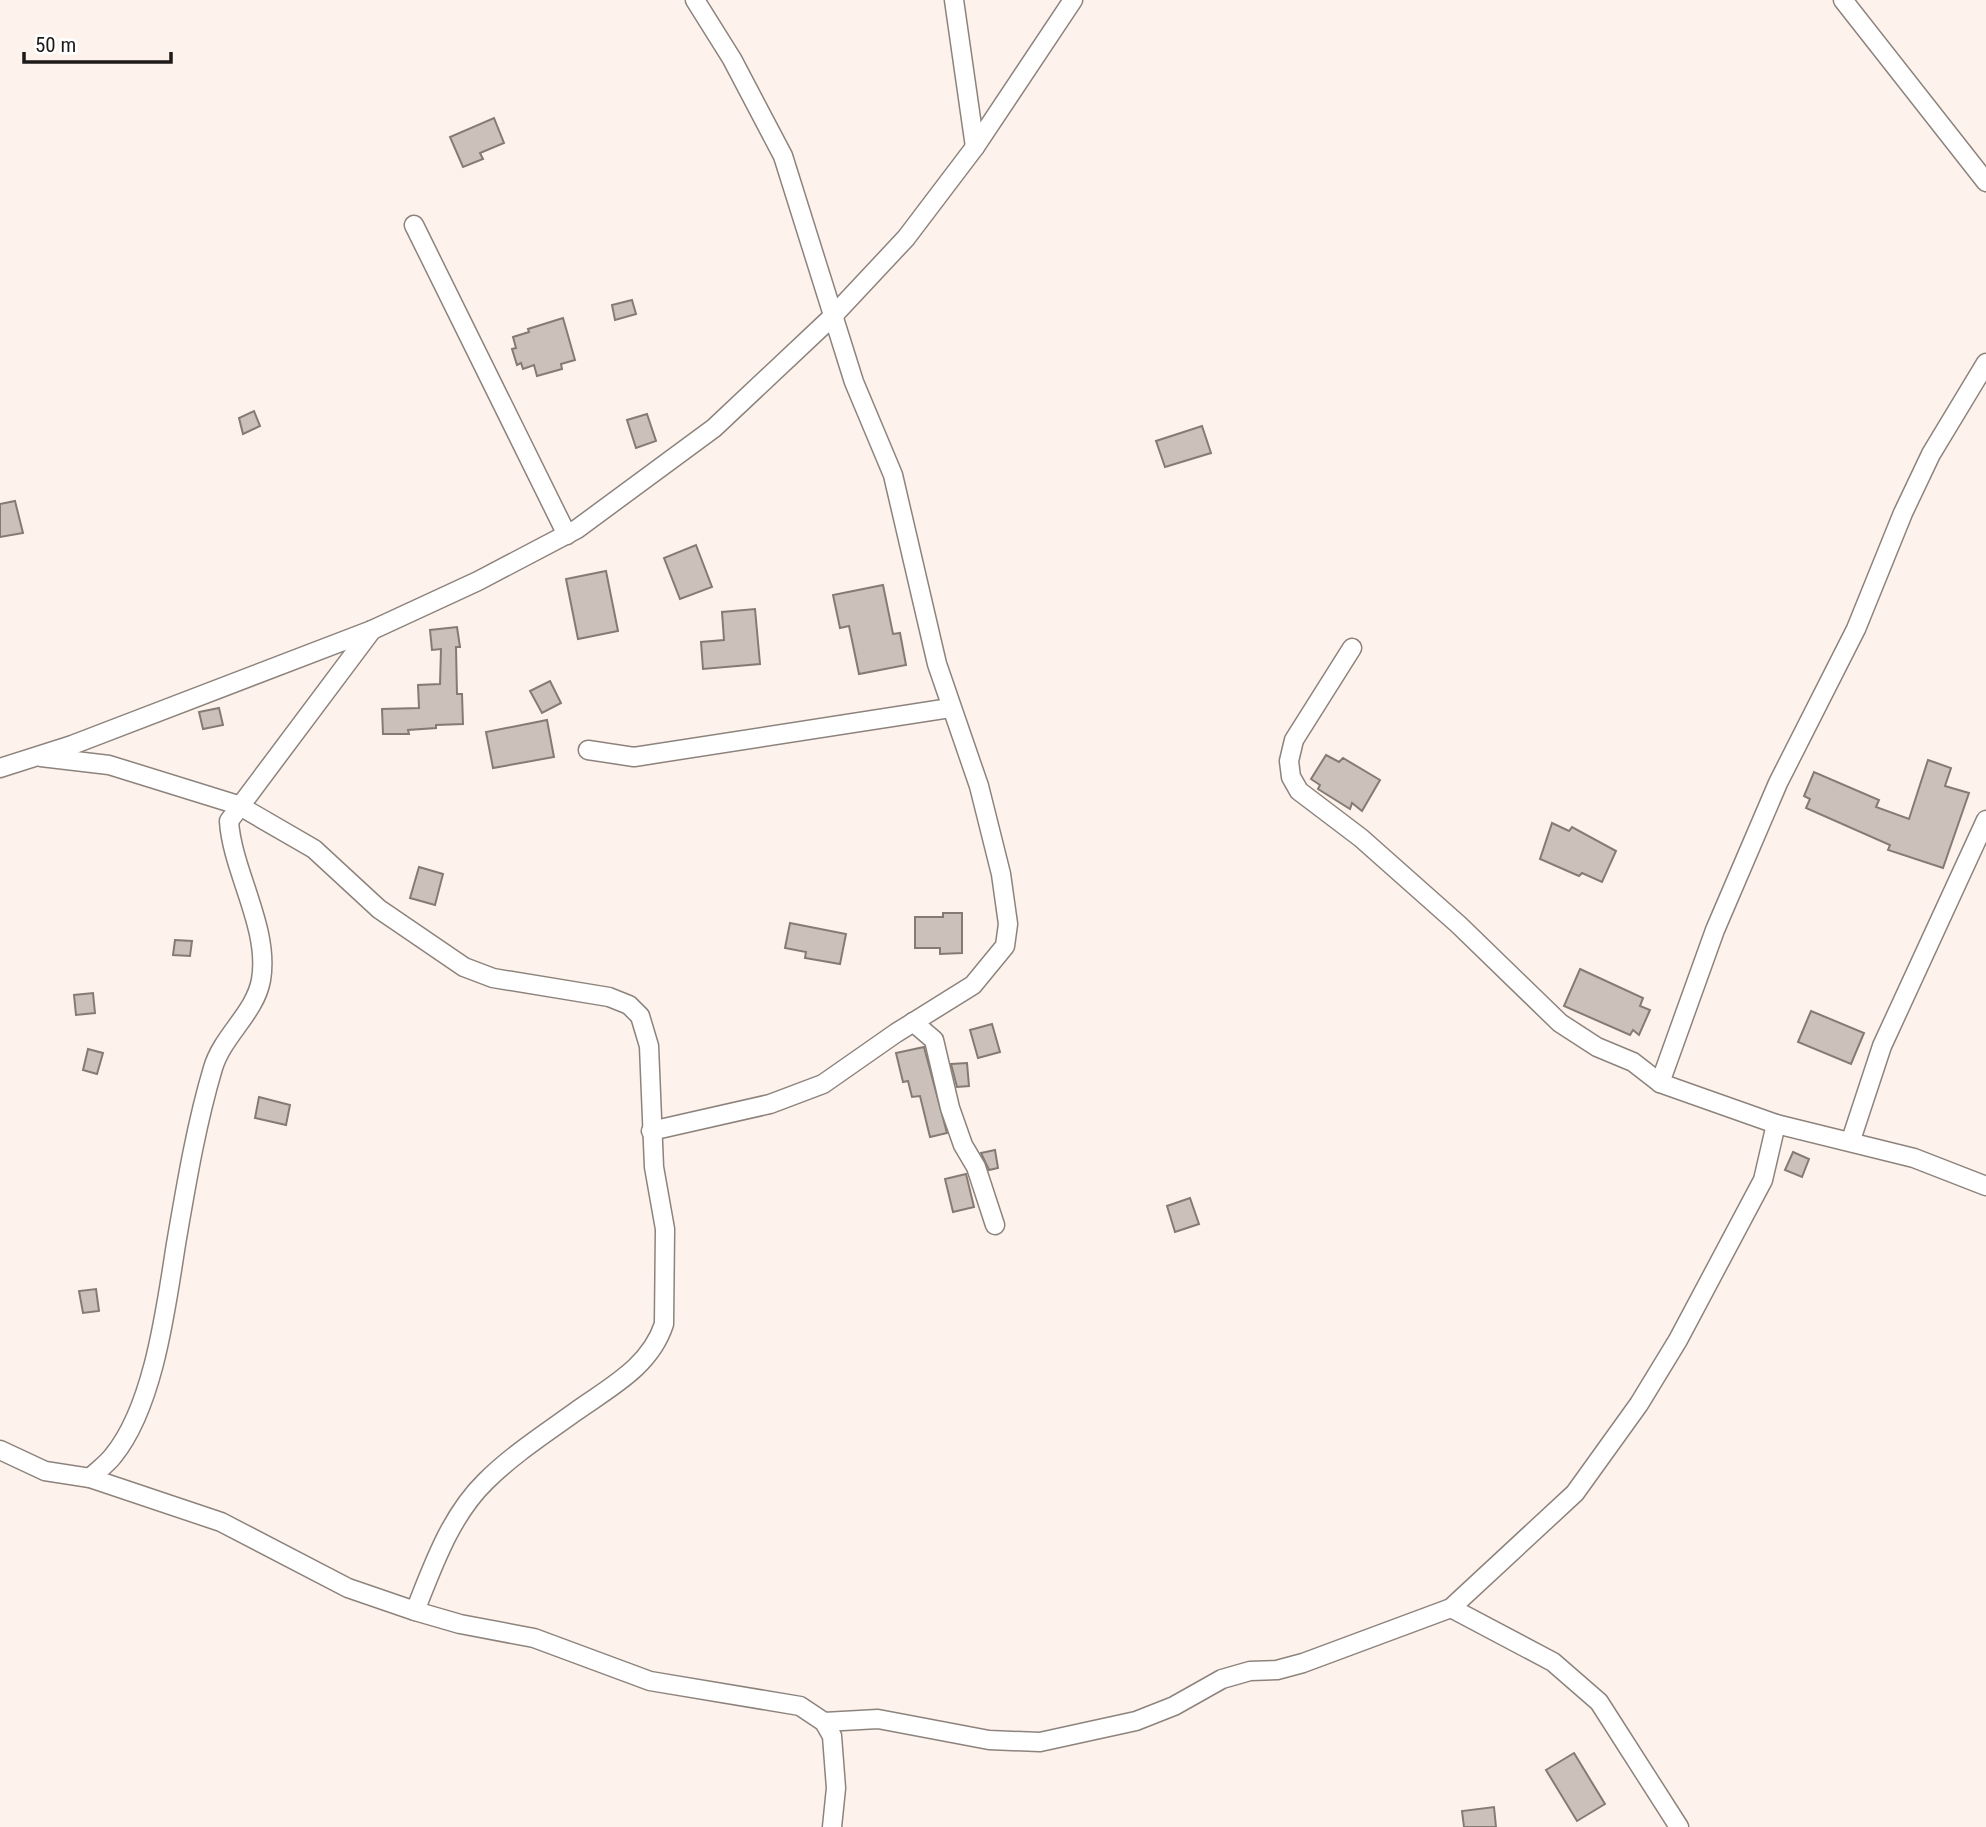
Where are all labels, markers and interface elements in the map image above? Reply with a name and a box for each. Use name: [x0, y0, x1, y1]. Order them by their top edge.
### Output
scale bar: [24, 21, 172, 65]
text: 50 m: [35, 33, 76, 57]

